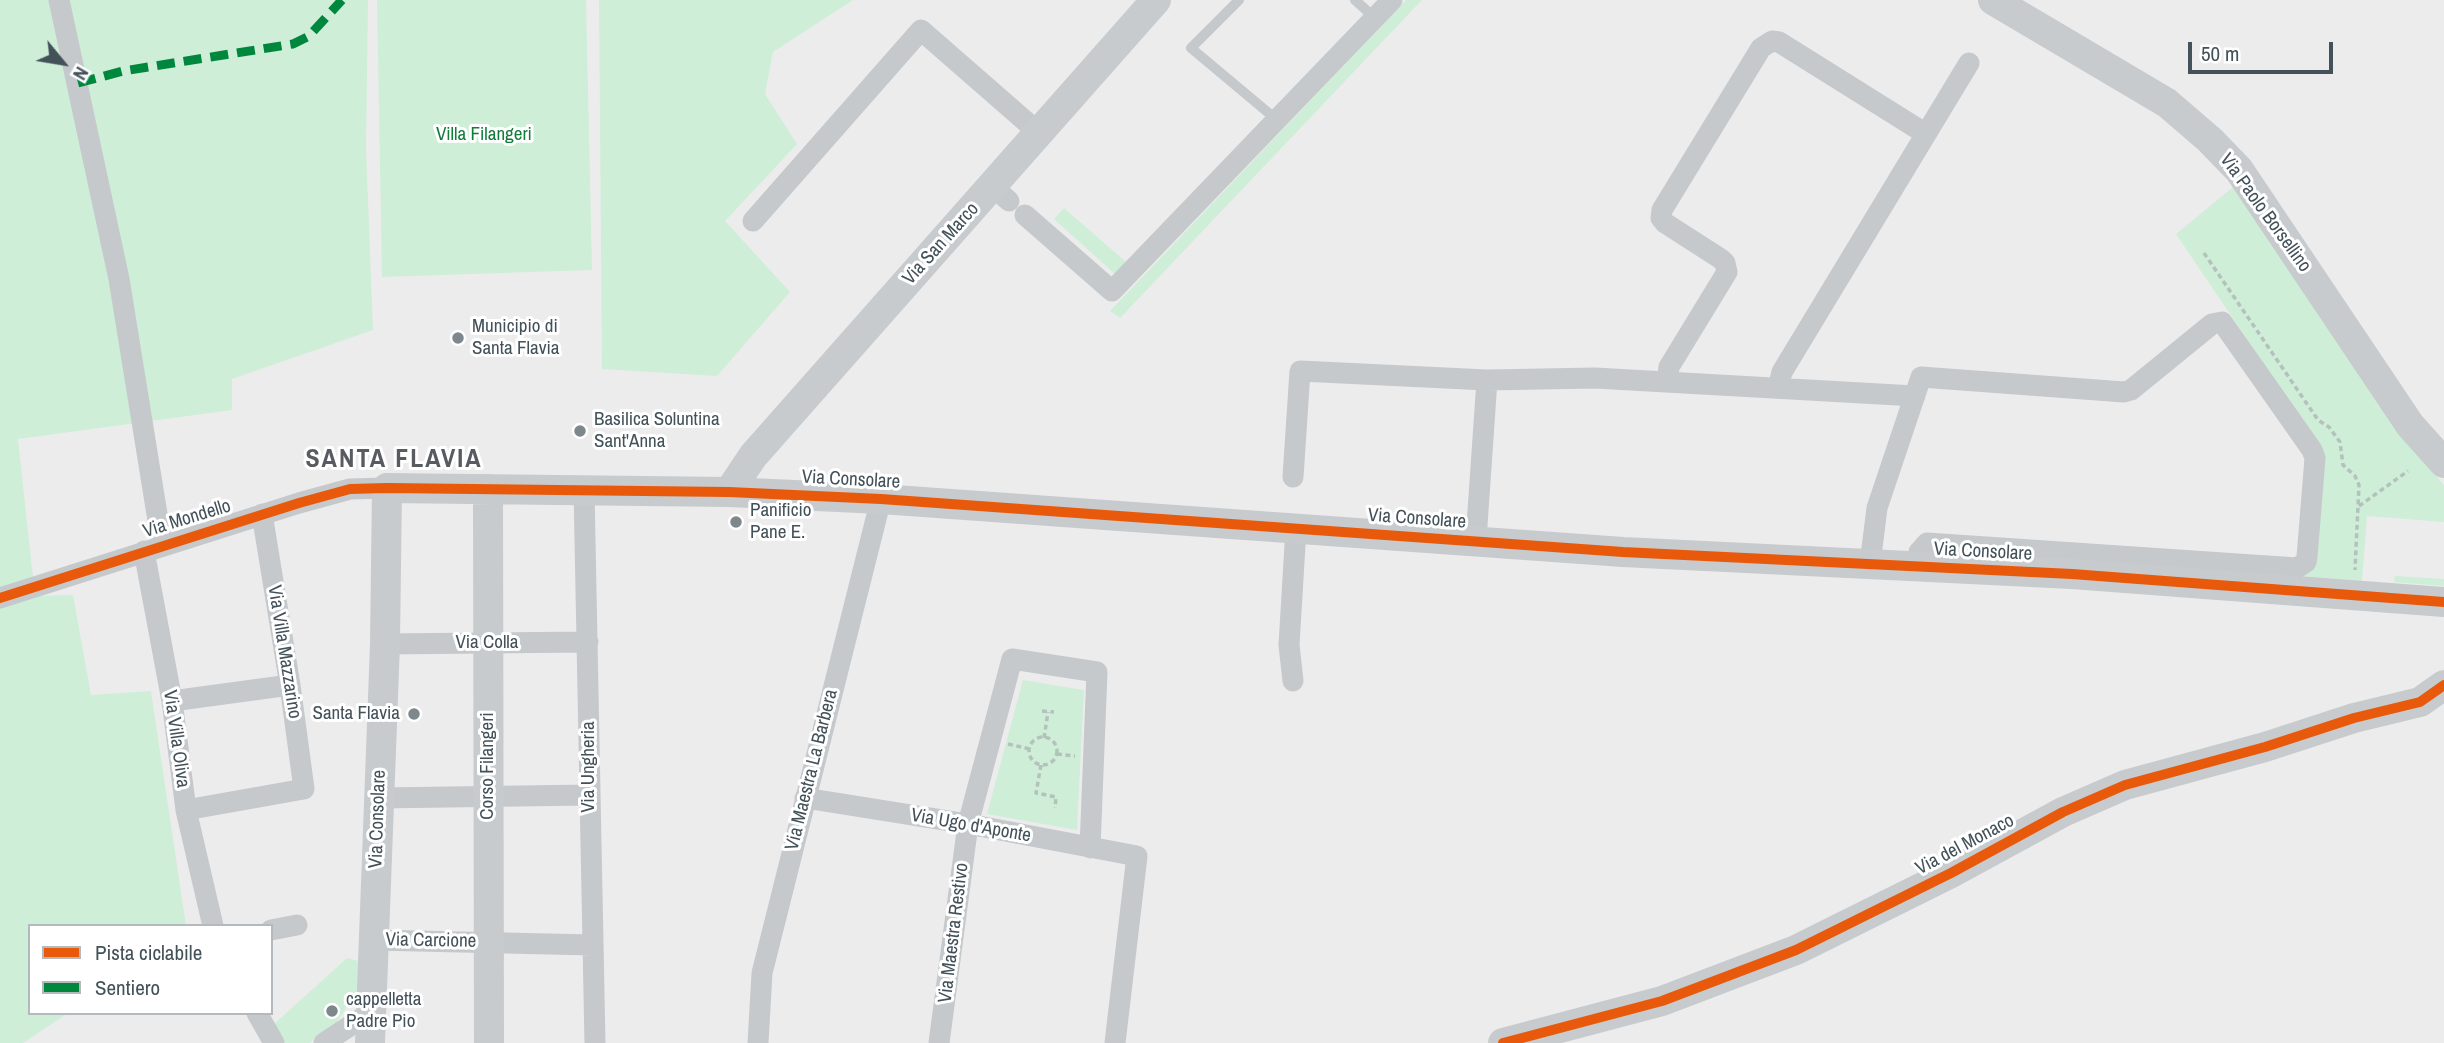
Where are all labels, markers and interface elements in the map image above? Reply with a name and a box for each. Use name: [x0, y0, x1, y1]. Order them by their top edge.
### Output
north arrow: [28, 28, 98, 98]
scale bar: [2192, 28, 2337, 72]
text: 50 m: [2201, 39, 2239, 68]
text: N: [67, 62, 95, 85]
park label: Villa Filangeri: [436, 124, 532, 146]
street label: Via Paolo Borsellino: [2214, 149, 2316, 277]
street label: Via San Marco: [898, 198, 984, 290]
place label: Municipio di Santa Flavia: [472, 316, 559, 360]
marker: Municipio di Santa Flavia: [450, 330, 466, 346]
place label: Basilica Soluntina Sant'Anna: [594, 409, 720, 453]
marker: Basilica Soluntina Sant'Anna: [572, 423, 588, 439]
district label: SANTA FLAVIA: [307, 444, 481, 476]
street label: Via Consolare: [801, 466, 901, 494]
street label: Via Mondello: [140, 495, 234, 543]
place label: Panificio Pane E.: [750, 500, 812, 544]
street label: Via Consolare: [1367, 504, 1467, 534]
marker: Panificio Pane E.: [728, 514, 744, 530]
street label: Via Consolare: [1933, 538, 2033, 566]
street label: Via Villa Mazzarino: [262, 584, 306, 720]
street label: Via Colla: [456, 632, 518, 654]
street label: Via Maestra La Barbera: [781, 687, 843, 853]
street label: Via Villa Oliva: [158, 689, 194, 789]
place label: Santa Flavia: [313, 703, 400, 725]
marker: Santa Flavia: [406, 706, 422, 722]
street label: Corso Filangeri: [477, 712, 499, 820]
street label: Via Ungheria: [578, 721, 600, 813]
street label: Via Consolare: [365, 769, 391, 869]
street label: Via Ugo d'Aponte: [909, 804, 1033, 848]
street label: Via del Monaco: [1912, 810, 2018, 880]
street label: Via Maestra Restivo: [934, 862, 974, 1004]
legend: [28, 924, 273, 1015]
street label: Via Carcione: [385, 929, 477, 953]
text: Pista ciclabile: [95, 938, 202, 967]
text: Sentiero: [95, 973, 160, 1002]
place label: cappelletta Padre Pio: [346, 989, 421, 1033]
marker: cappelletta Padre Pio: [324, 1003, 340, 1019]

